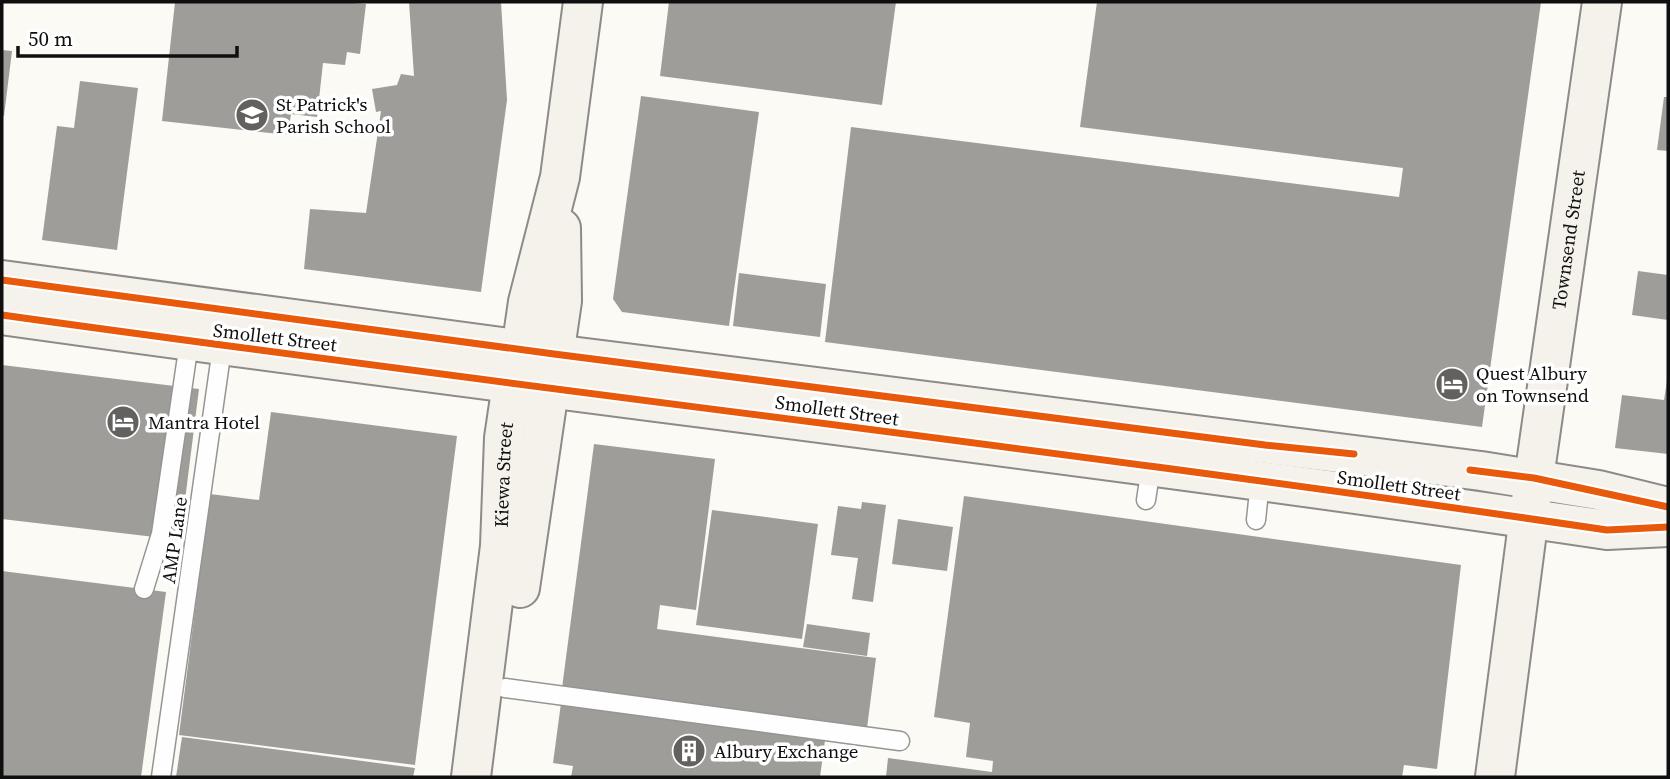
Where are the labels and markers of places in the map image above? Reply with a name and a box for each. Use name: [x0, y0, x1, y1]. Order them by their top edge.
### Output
place label: St Patrick's Parish School: [276, 91, 391, 139]
school or university icon: St Patrick's Parish School: [233, 96, 271, 134]
place label: Quest Albury on Townsend: [1476, 360, 1589, 408]
hotel icon: Quest Albury on Townsend: [1433, 365, 1471, 403]
hotel icon: Mantra Hotel: [104, 403, 142, 441]
place label: Mantra Hotel: [148, 409, 260, 435]
building icon: Albury Exchange: [670, 732, 708, 770]
place label: Albury Exchange: [714, 738, 859, 764]

